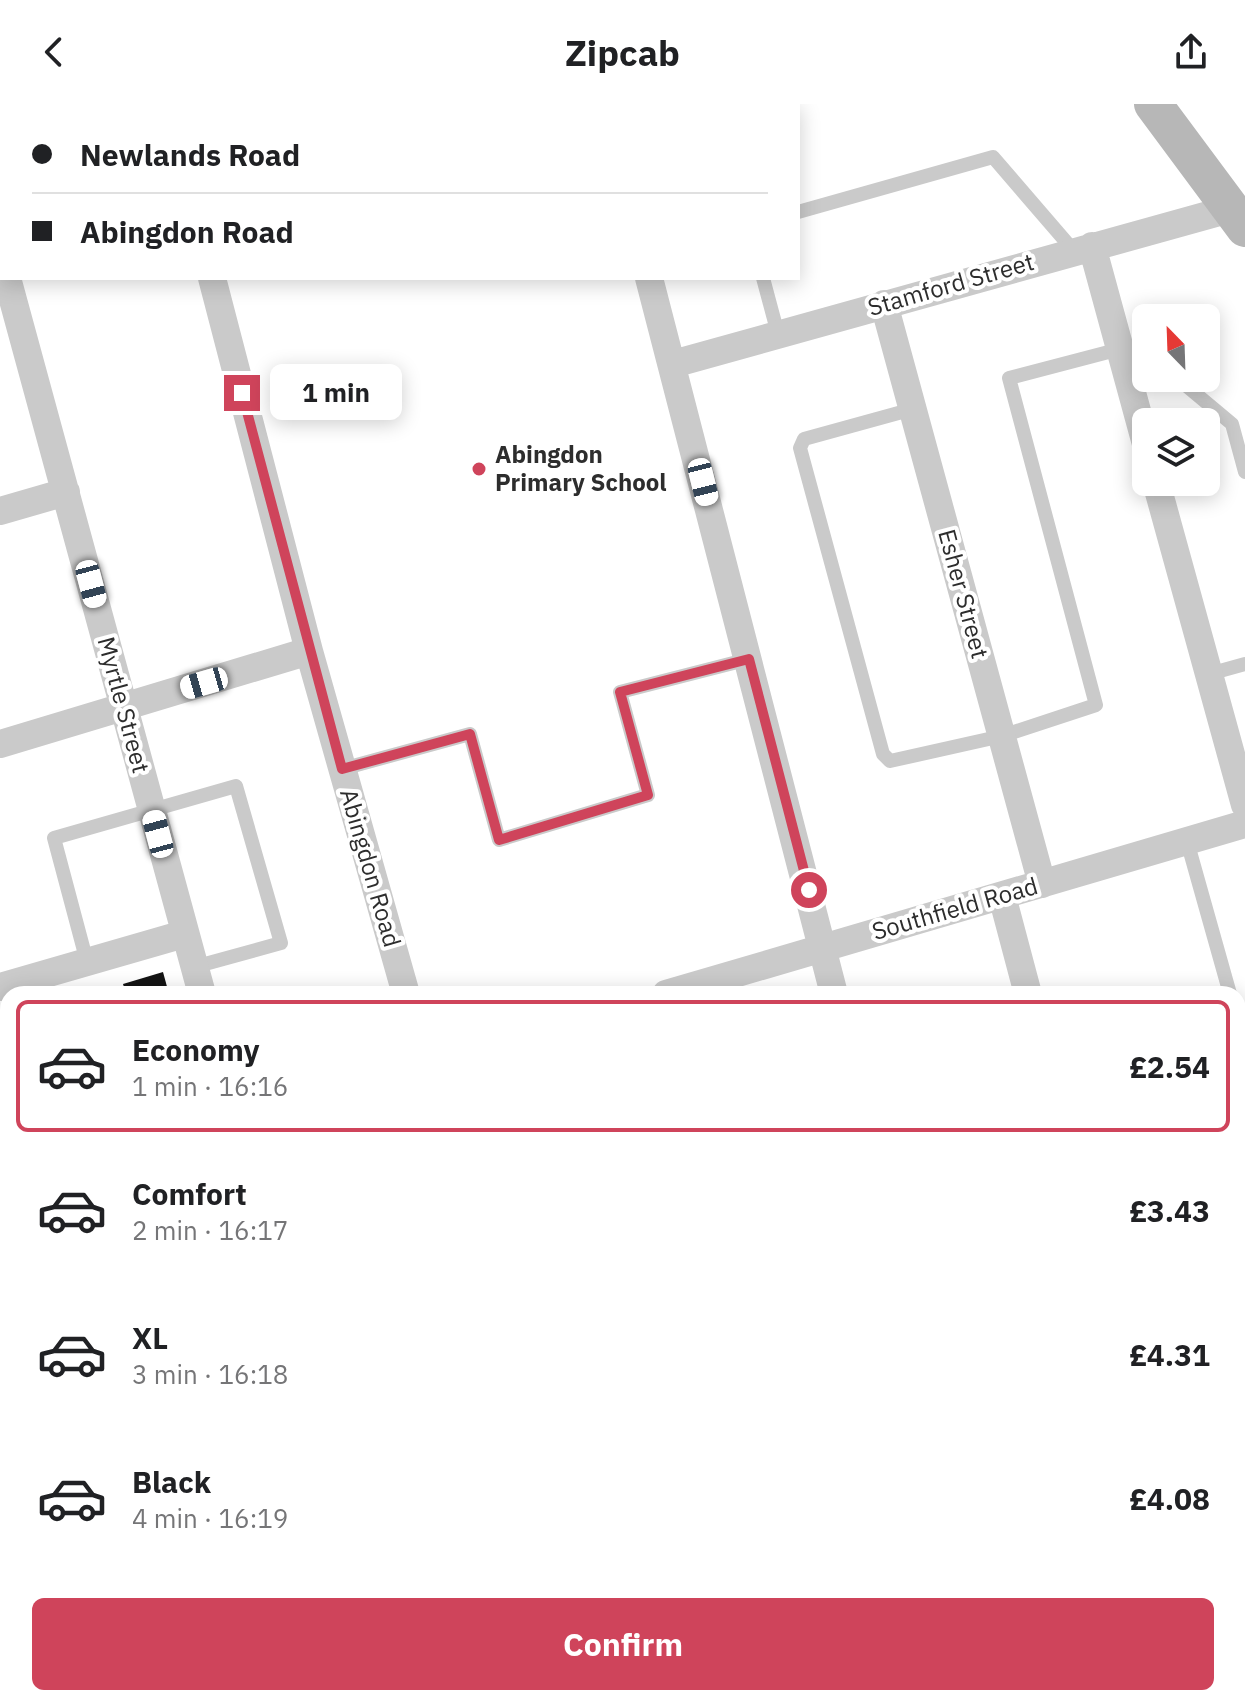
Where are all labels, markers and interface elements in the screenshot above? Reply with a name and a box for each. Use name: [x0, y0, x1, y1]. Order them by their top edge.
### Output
text: Zipcab: [565, 29, 680, 76]
icon: back: [32, 30, 76, 74]
icon: share: [1169, 30, 1213, 74]
text: Newlands Road: [80, 135, 300, 174]
text: Abingdon Road: [80, 212, 294, 251]
street label: Stamford Street: [864, 245, 1037, 323]
north arrow: [1132, 304, 1220, 392]
map controls: [1132, 304, 1220, 496]
callout: 1 min: [270, 365, 402, 421]
route end: [224, 375, 260, 411]
text: 1 min: [302, 375, 370, 409]
button: layers: [1132, 408, 1220, 496]
place label: Abingdon Primary School: [495, 438, 667, 498]
car: [686, 456, 720, 508]
marker: Abingdon Primary School: [470, 460, 488, 478]
street label: Esher Street: [931, 525, 997, 662]
car: [73, 558, 109, 610]
street label: Myrtle Street: [90, 633, 158, 776]
car: [178, 665, 230, 701]
street label: Abingdon Road: [333, 785, 409, 951]
car: [140, 808, 176, 860]
street label: Southfield Road: [868, 869, 1041, 947]
route start: [791, 872, 827, 908]
icon: car: [36, 1030, 108, 1102]
text: Economy: [132, 1030, 260, 1069]
text: £2.54: [1129, 1047, 1210, 1086]
text: 1 min · 16:16: [132, 1069, 288, 1103]
icon: car: [36, 1174, 108, 1246]
text: Comfort: [132, 1174, 247, 1213]
text: £3.43: [1129, 1191, 1210, 1230]
text: 2 min · 16:17: [132, 1213, 288, 1247]
icon: car: [36, 1318, 108, 1390]
text: XL: [132, 1318, 168, 1357]
text: £4.31: [1129, 1335, 1210, 1374]
text: 3 min · 16:18: [132, 1357, 288, 1391]
icon: car: [36, 1462, 108, 1534]
text: Black: [132, 1462, 211, 1501]
text: £4.08: [1129, 1479, 1210, 1518]
text: 4 min · 16:19: [132, 1501, 288, 1535]
button: Confirm: [32, 1598, 1214, 1690]

